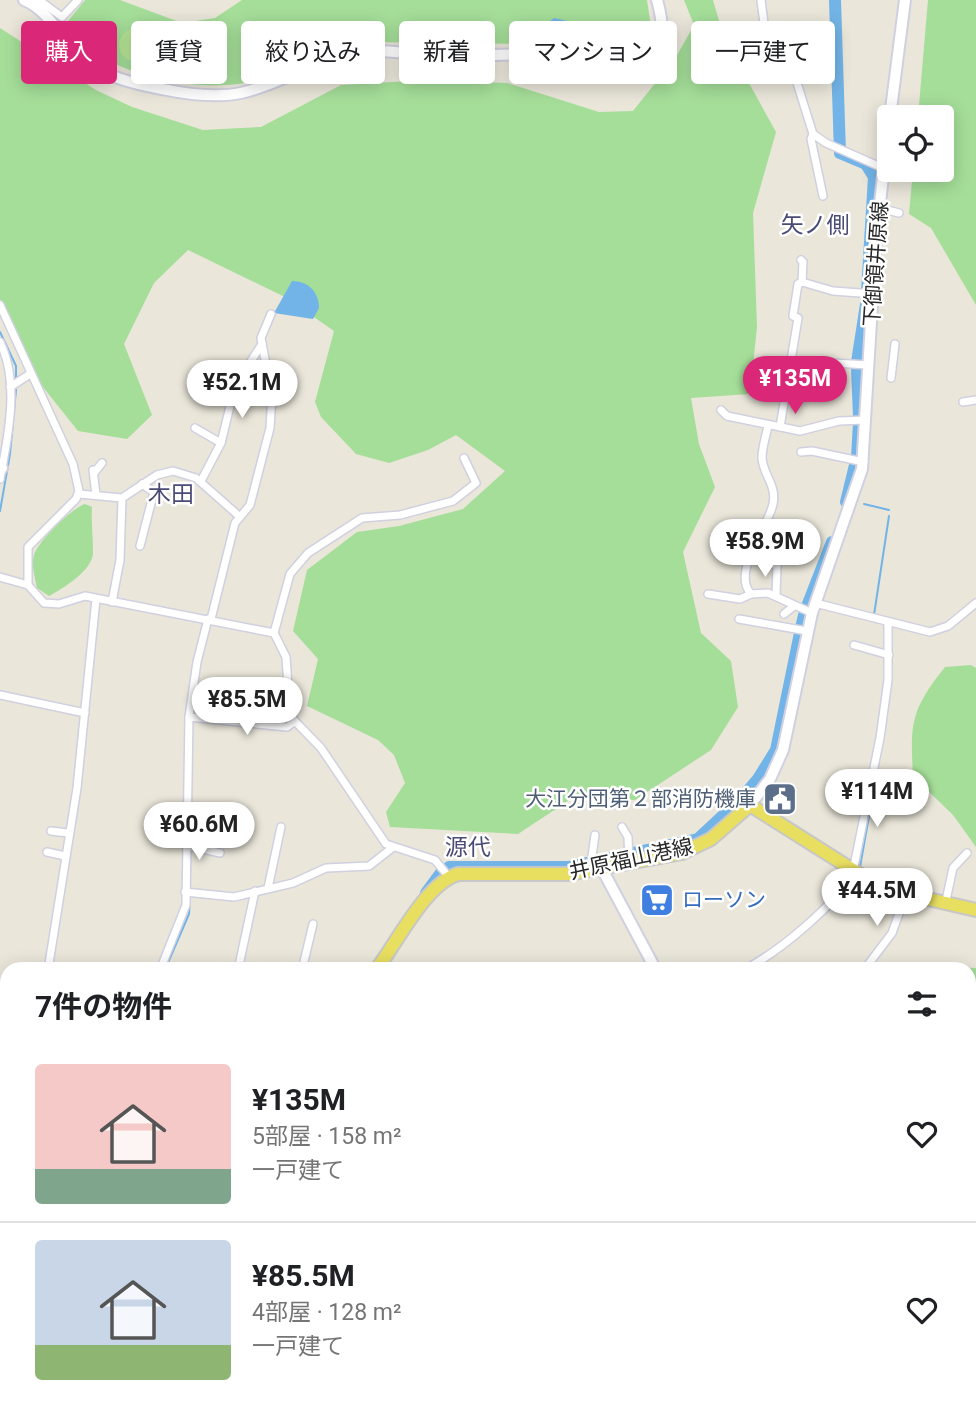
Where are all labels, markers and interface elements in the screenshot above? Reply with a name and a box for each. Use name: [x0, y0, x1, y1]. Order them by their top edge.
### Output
chip: 購入: [21, 21, 117, 84]
chip: 賃貸: [131, 21, 227, 84]
chip: 絞り込み: [241, 21, 385, 84]
chip: 新着: [399, 21, 495, 84]
chip: マンション: [509, 21, 677, 84]
chip: 一戸建て: [691, 21, 835, 84]
map controls: [877, 105, 954, 182]
button: locate: [877, 105, 954, 182]
street label: 下御領井原線: [860, 200, 892, 328]
district label: 矢ノ側: [781, 212, 850, 239]
pin: ¥135M: [746, 356, 844, 416]
pin: ¥52.1M: [185, 360, 299, 420]
text: ¥135M: [759, 365, 831, 392]
text: ¥52.1M: [203, 369, 281, 396]
district label: 木田: [148, 481, 194, 508]
pin: ¥58.9M: [708, 520, 822, 579]
text: ¥58.9M: [726, 528, 804, 555]
pin: ¥85.5M: [190, 678, 304, 737]
text: ¥85.5M: [208, 686, 286, 713]
pin: ¥114M: [828, 770, 926, 829]
text: ¥114M: [841, 778, 913, 805]
public building icon: 大江分団第２部消防機庫: [761, 780, 799, 818]
place label: 大江分団第２部消防機庫: [525, 787, 756, 811]
pin: ¥60.6M: [142, 802, 256, 862]
text: ¥60.6M: [160, 811, 238, 838]
district label: 源代: [445, 834, 491, 861]
street label: 井原福山港線: [567, 834, 695, 884]
pin: ¥44.5M: [820, 869, 934, 928]
text: ¥44.5M: [838, 877, 916, 904]
supermarket icon: ローソン: [638, 881, 676, 919]
place label: ローソン: [682, 888, 766, 912]
icon: filters: [903, 985, 941, 1023]
text: 7件の物件: [35, 989, 172, 1024]
text: ¥135M: [252, 1082, 346, 1117]
icon: home: [91, 1092, 175, 1176]
icon: heart: [903, 1115, 941, 1153]
text: 5部屋 · 158 m²: [252, 1123, 401, 1150]
text: 一戸建て: [252, 1157, 344, 1184]
text: ¥85.5M: [252, 1258, 355, 1293]
icon: home: [91, 1268, 175, 1352]
icon: heart: [903, 1291, 941, 1329]
text: 4部屋 · 128 m²: [252, 1299, 401, 1326]
text: 一戸建て: [252, 1333, 344, 1360]

